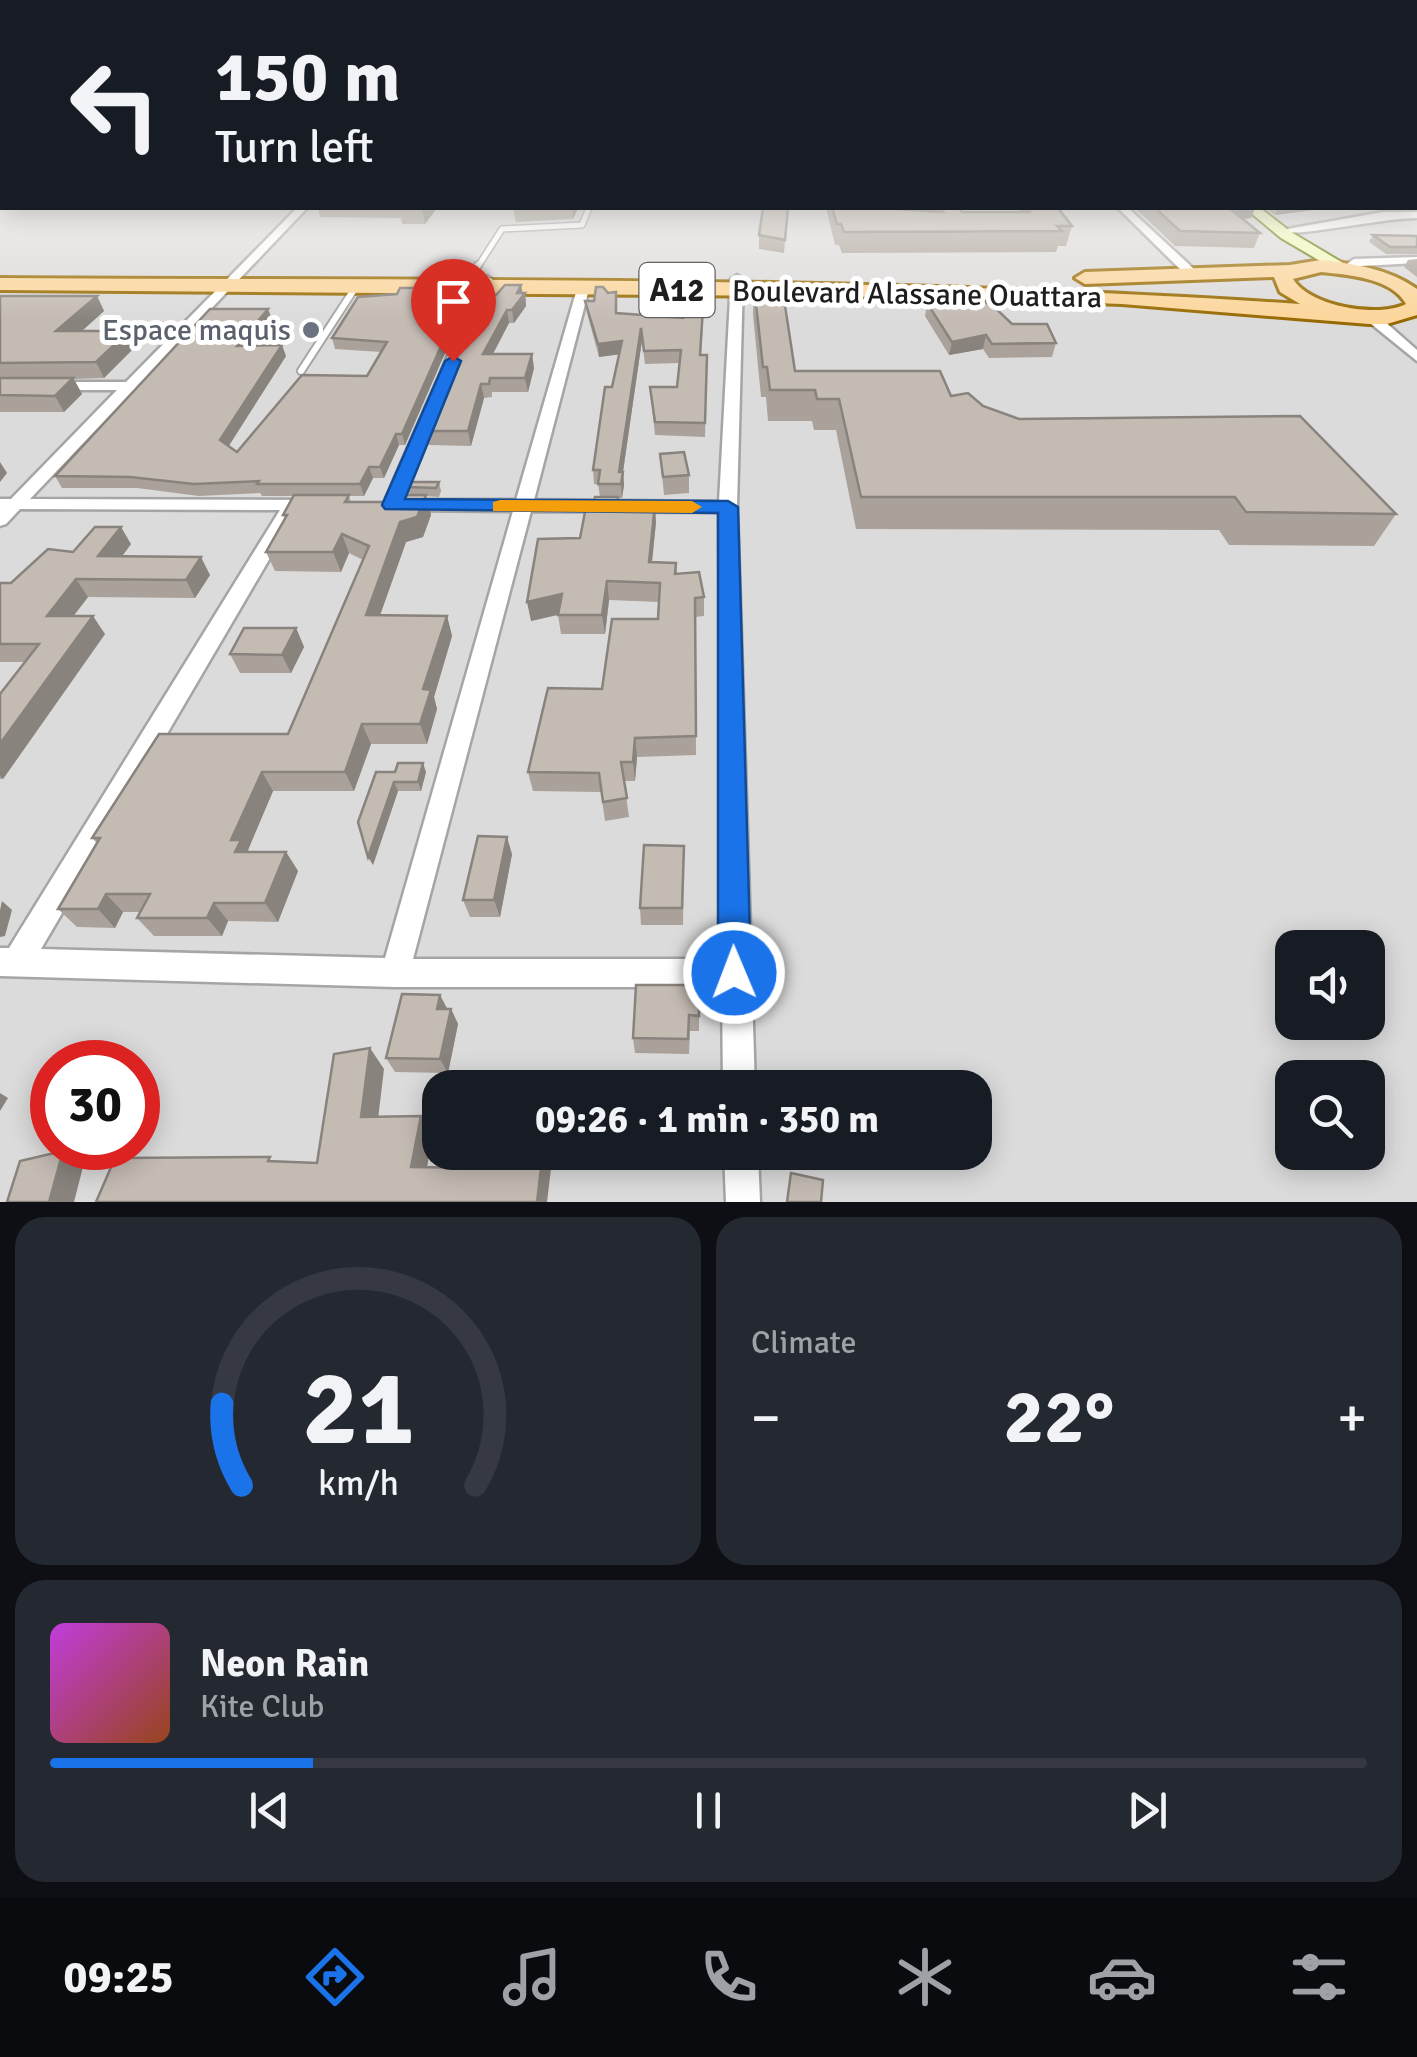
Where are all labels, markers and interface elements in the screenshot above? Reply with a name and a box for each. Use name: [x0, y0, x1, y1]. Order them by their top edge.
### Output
text: 150 m: [215, 34, 400, 120]
icon: left: [50, 40, 180, 170]
text: Turn left: [215, 120, 374, 175]
pin: [411, 259, 496, 362]
road number: A12: [640, 263, 714, 317]
street label: Boulevard Alassane Ouattara: [732, 273, 1102, 316]
icon: arrive: [426, 274, 481, 329]
place label: Espace maquis: [102, 312, 291, 349]
marker: Espace maquis: [300, 319, 322, 341]
position arrow: [682, 921, 786, 1025]
map controls: [1275, 930, 1385, 1170]
button: sound: [1275, 930, 1385, 1040]
speed limit sign: 30: [30, 1040, 160, 1170]
button: search: [1275, 1060, 1385, 1170]
text: 09:26 · 1 min · 350 m: [535, 1096, 879, 1143]
text: Climate: [751, 1323, 857, 1362]
text: 21: [302, 1345, 414, 1473]
text: 22°: [1004, 1371, 1115, 1464]
text: −: [751, 1384, 781, 1452]
text: +: [1337, 1384, 1367, 1452]
text: km/h: [318, 1461, 398, 1505]
text: Neon Rain: [200, 1640, 369, 1687]
text: Kite Club: [200, 1687, 324, 1726]
icon: previous: [242, 1783, 297, 1838]
icon: pause: [681, 1783, 736, 1838]
icon: next: [1120, 1783, 1175, 1838]
icon: directions: [300, 1942, 370, 2012]
icon: music: [497, 1942, 567, 2012]
icon: phone: [694, 1942, 764, 2012]
icon: climate: [890, 1942, 960, 2012]
icon: car: [1087, 1942, 1157, 2012]
icon: filters: [1284, 1942, 1354, 2012]
text: 09:25: [63, 1950, 174, 2005]

